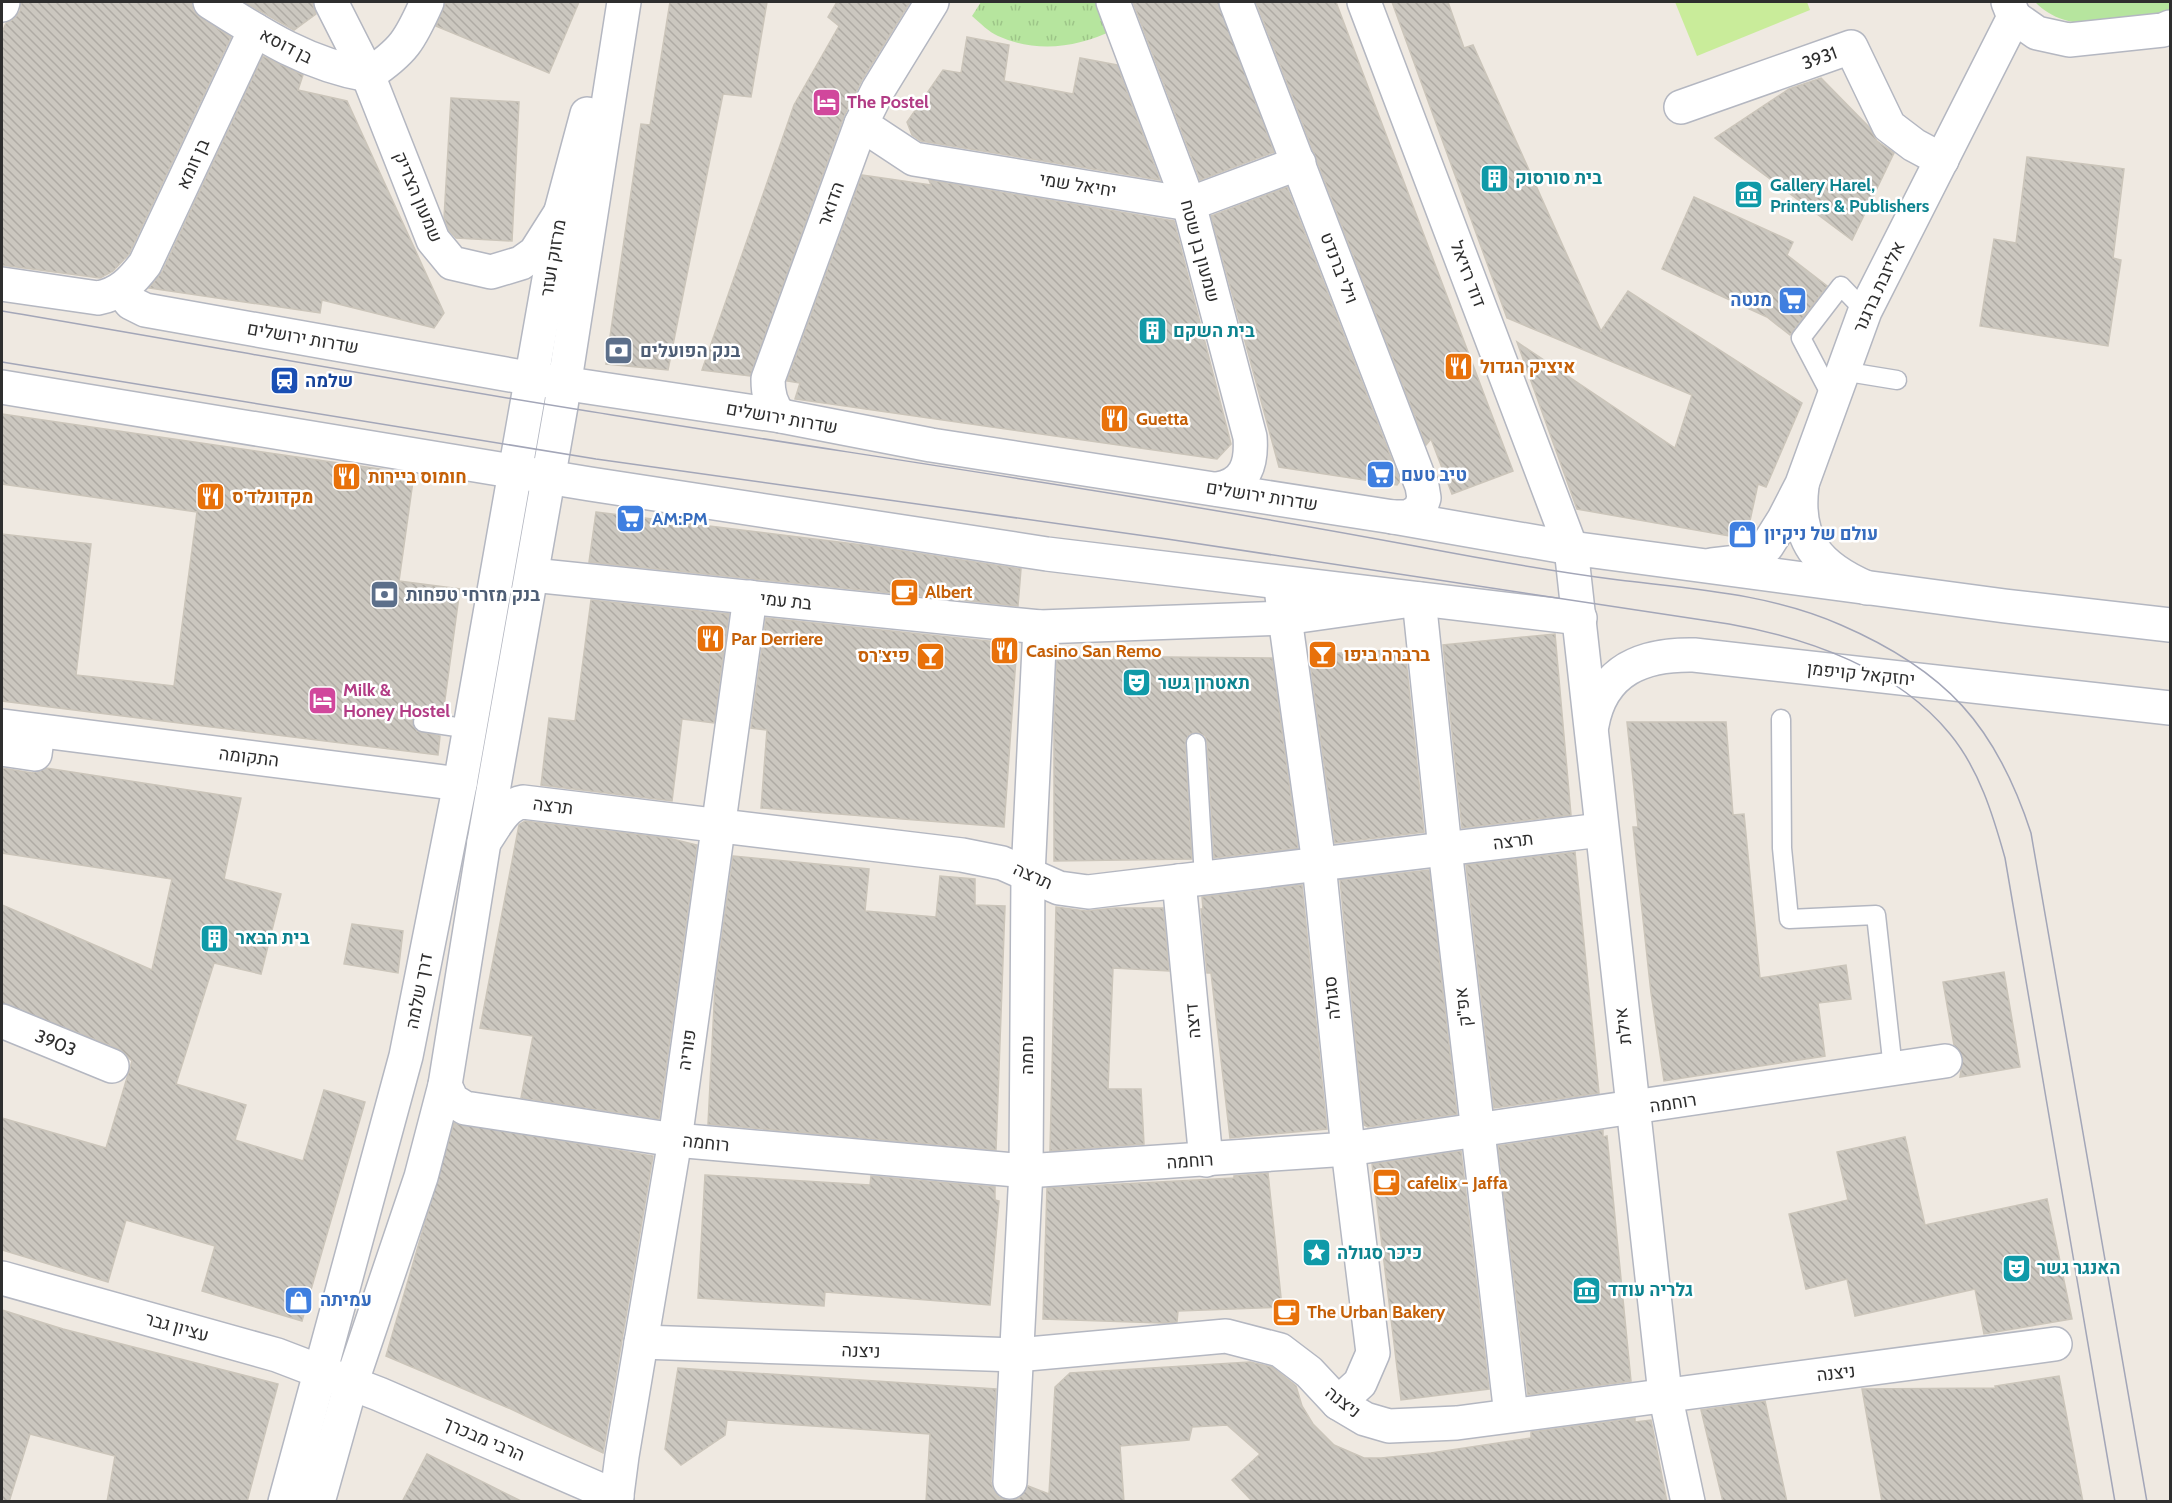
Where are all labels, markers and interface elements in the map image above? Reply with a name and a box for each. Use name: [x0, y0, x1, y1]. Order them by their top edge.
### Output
street label: בן דוסא: [256, 23, 317, 69]
street label: 3931: [1799, 42, 1840, 74]
hotel icon: The Postel: [810, 86, 842, 118]
place label: The Postel: [847, 91, 929, 113]
street label: בן זומא: [172, 135, 214, 193]
street label: שמעון הצדיק: [389, 148, 447, 246]
building icon: בית סורסוק: [1478, 162, 1510, 194]
place label: בית סורסוק: [1515, 167, 1602, 189]
street label: יחיאל שמי: [1038, 168, 1118, 202]
place label: Gallery Harel, Printers & Publishers: [1770, 174, 1930, 217]
street label: הדואר: [813, 179, 849, 229]
museum icon: Gallery Harel, Printers & Publishers: [1733, 179, 1765, 211]
street label: שמעון בן שטח: [1176, 197, 1224, 305]
street label: מרזוק ועזר: [535, 218, 571, 298]
street label: וילי ברנדט: [1315, 229, 1363, 307]
street label: דוד רזיאל: [1445, 238, 1491, 310]
street label: אליזבת ברגנר: [1848, 238, 1910, 336]
supermarket icon: מנטה: [1777, 284, 1809, 316]
place label: מנטה: [1730, 289, 1772, 311]
building icon: בית השקם: [1136, 315, 1168, 347]
street label: שדרות ירושלים: [245, 317, 361, 359]
place label: בית השקם: [1173, 320, 1255, 342]
bank icon: בנק הפועלים: [603, 335, 635, 367]
place label: בנק הפועלים: [640, 340, 741, 362]
restaurant icon: איציק הגדול: [1443, 351, 1475, 383]
place label: איציק הגדול: [1480, 356, 1575, 378]
station icon: שלמה: [268, 365, 300, 397]
place label: שלמה: [305, 370, 353, 392]
street label: שדרות ירושלים: [724, 397, 840, 439]
restaurant icon: Guetta: [1099, 403, 1131, 435]
place label: Guetta: [1136, 408, 1188, 430]
supermarket icon: טיב טעם: [1364, 459, 1396, 491]
restaurant icon: חומוס ביירות: [331, 461, 363, 493]
place label: טיב טעם: [1401, 464, 1467, 486]
place label: חומוס ביירות: [368, 466, 467, 488]
street label: שדרות ירושלים: [1204, 476, 1320, 516]
restaurant icon: מקדונלד'ס: [195, 481, 227, 513]
place label: מקדונלד'ס: [232, 486, 313, 508]
supermarket icon: AM:PM: [615, 503, 647, 535]
place label: AM:PM: [652, 508, 708, 530]
shop icon: עולם של ניקיון: [1727, 518, 1759, 550]
place label: עולם של ניקיון: [1764, 523, 1878, 545]
cafe icon: Albert: [888, 576, 920, 608]
bank icon: בנק מזרחי טפחות: [369, 579, 401, 611]
place label: Albert: [925, 581, 973, 603]
place label: בנק מזרחי טפחות: [406, 584, 540, 606]
street label: בת עמי: [759, 587, 814, 615]
restaurant icon: Par Derriere: [694, 623, 726, 655]
place label: Par Derriere: [731, 628, 823, 650]
restaurant icon: Casino San Remo: [989, 635, 1021, 667]
bar icon: ברברה ביפו: [1307, 639, 1339, 671]
bar icon: פיצ'רס: [915, 640, 947, 672]
place label: Casino San Remo: [1026, 640, 1162, 662]
place label: ברברה ביפו: [1344, 644, 1430, 666]
place label: פיצ'רס: [858, 645, 910, 667]
street label: יחזקאל קויפמן: [1806, 657, 1916, 691]
theatre icon: תאטרון גשר: [1121, 667, 1153, 699]
place label: תאטרון גשר: [1158, 672, 1250, 694]
place label: Milk & Honey Hostel: [343, 679, 450, 722]
hotel icon: Milk & Honey Hostel: [306, 684, 338, 716]
street label: התקומה: [218, 742, 280, 772]
street label: תרצה: [532, 793, 574, 819]
street label: תרצה: [1492, 828, 1534, 854]
street label: תרצה: [1010, 858, 1056, 894]
building icon: בית הבאר: [199, 922, 231, 954]
place label: בית הבאר: [236, 927, 310, 949]
street label: דרך שלמה: [401, 951, 437, 1031]
street label: סגולה: [1319, 975, 1345, 1021]
street label: אפ"ק: [1450, 986, 1476, 1028]
street label: דיצה: [1181, 1002, 1205, 1040]
street label: אילת: [1610, 1006, 1636, 1046]
street label: 3903: [32, 1025, 79, 1061]
street label: פוריה: [673, 1028, 701, 1072]
street label: נחמה: [1016, 1035, 1038, 1075]
street label: רוחמה: [1648, 1088, 1698, 1118]
street label: רוחמה: [681, 1130, 731, 1156]
street label: רוחמה: [1166, 1148, 1214, 1174]
cafe icon: cafelix - Jaffa: [1370, 1167, 1402, 1199]
place label: cafelix - Jaffa: [1407, 1172, 1508, 1194]
place icon: כיכר סגולה: [1300, 1237, 1332, 1269]
place label: כיכר סגולה: [1337, 1242, 1422, 1264]
theatre icon: האנגר גשר: [2000, 1252, 2032, 1284]
place label: האנגר גשר: [2037, 1257, 2121, 1279]
museum icon: גלריה עודד: [1571, 1274, 1603, 1306]
place label: גלריה עודד: [1608, 1279, 1693, 1301]
shop icon: עמיתה: [283, 1284, 315, 1316]
place label: עמיתה: [320, 1289, 372, 1311]
cafe icon: The Urban Bakery: [1270, 1296, 1302, 1328]
place label: The Urban Bakery: [1307, 1301, 1446, 1323]
street label: עציון גבר: [142, 1307, 212, 1347]
street label: ניצנה: [841, 1339, 881, 1363]
street label: ניצנה: [1815, 1360, 1857, 1386]
street label: ניצנה: [1321, 1381, 1365, 1423]
street label: הרבי מבכרך: [440, 1412, 528, 1466]

